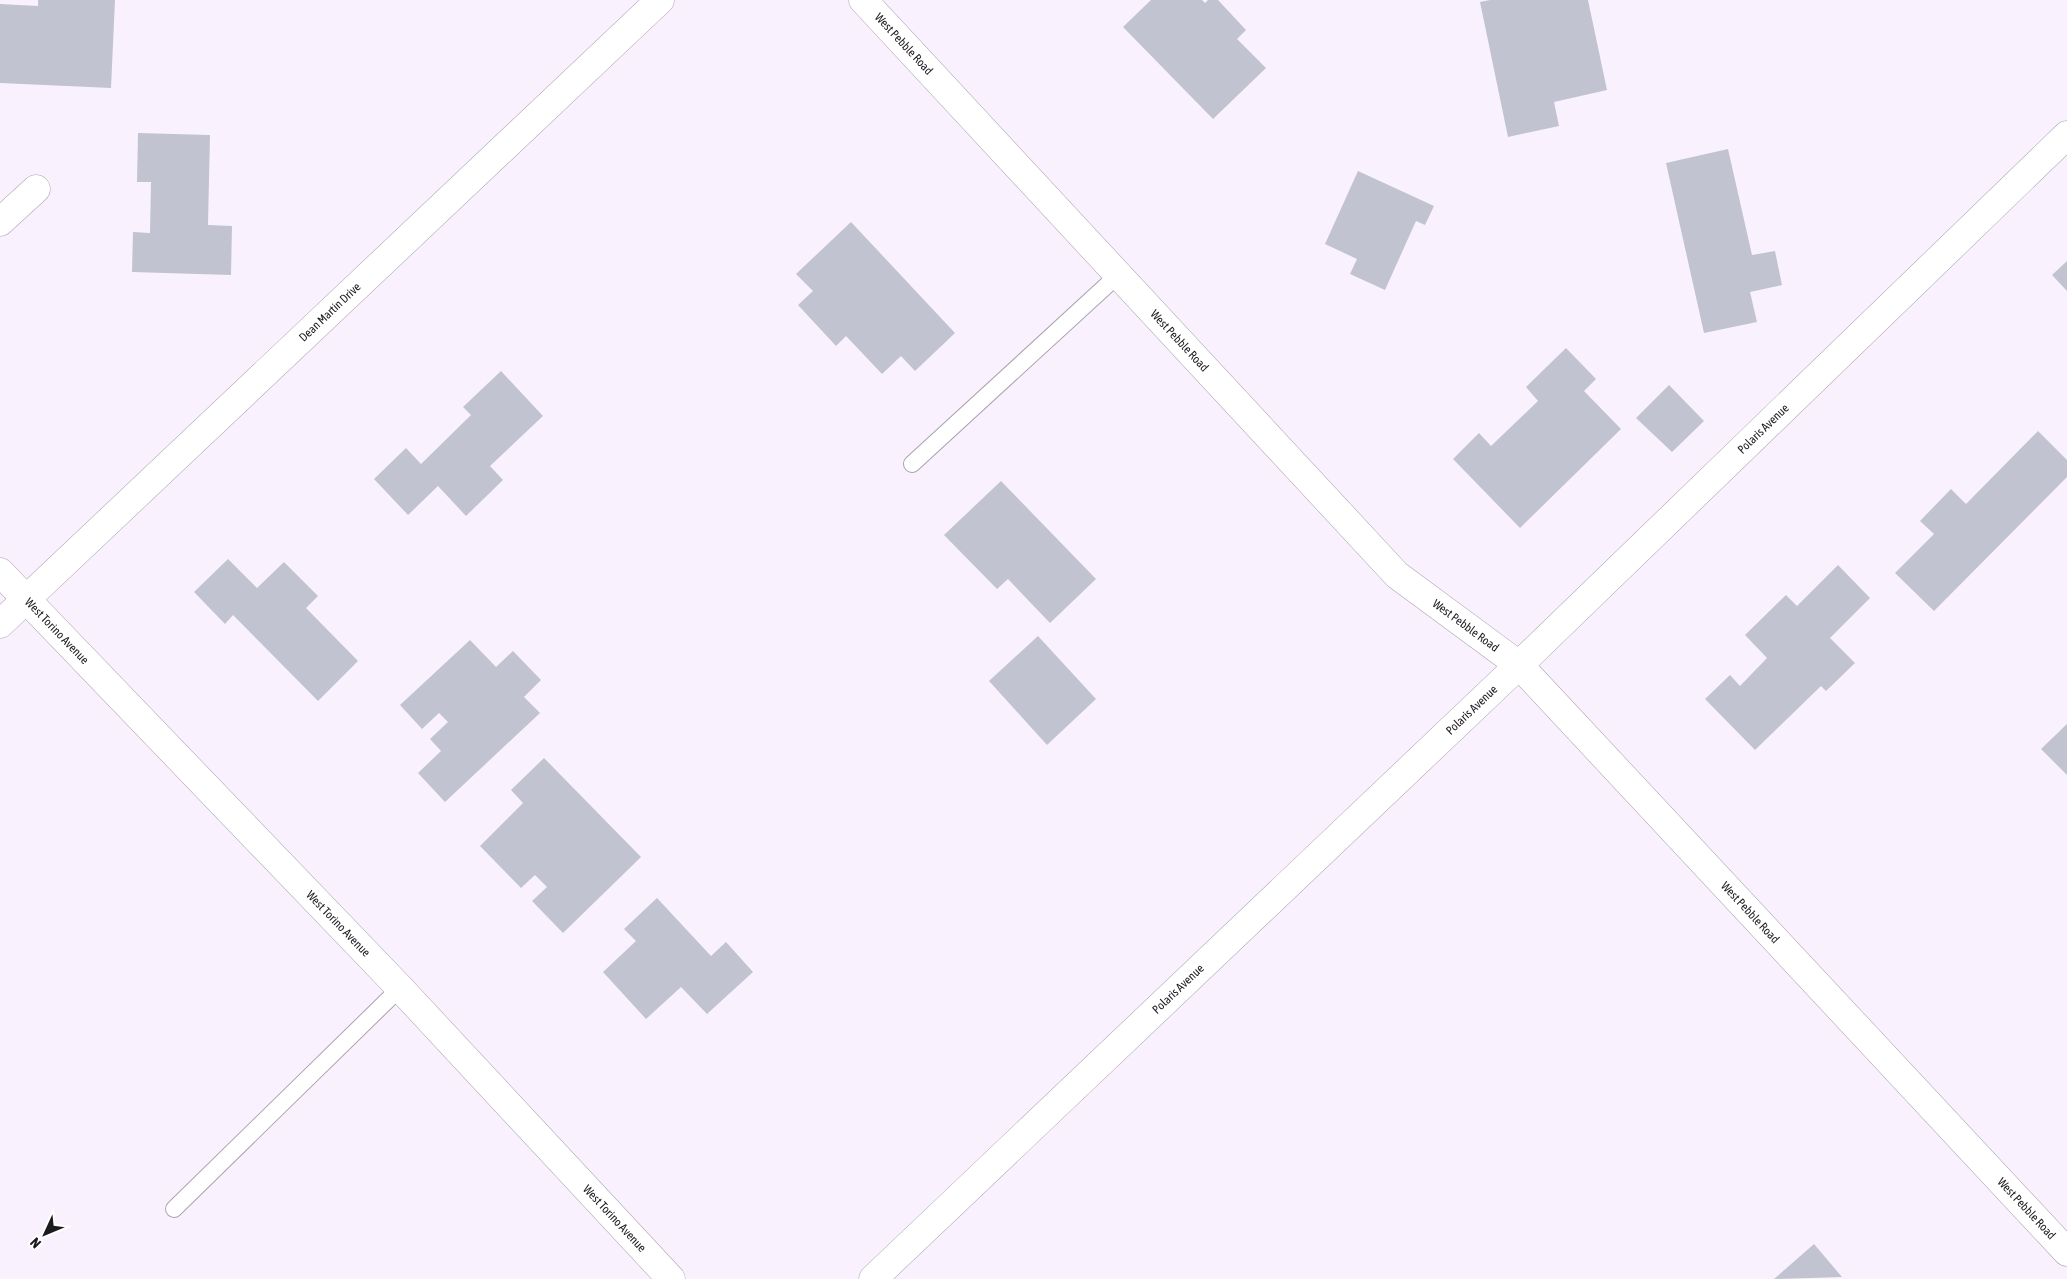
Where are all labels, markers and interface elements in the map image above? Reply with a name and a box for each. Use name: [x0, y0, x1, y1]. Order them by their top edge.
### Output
street label: West Pebble Road: [872, 10, 936, 78]
street label: Dean Martin Drive: [296, 280, 364, 344]
street label: West Pebble Road: [1147, 307, 1211, 374]
street label: Polaris Avenue: [1735, 401, 1792, 457]
street label: West Torino Avenue: [22, 595, 92, 667]
street label: West Pebble Road: [1430, 597, 1502, 655]
street label: Polaris Avenue: [1443, 682, 1500, 738]
street label: West Pebble Road: [1718, 879, 1782, 946]
street label: West Torino Avenue: [303, 888, 373, 960]
street label: Polaris Avenue: [1150, 961, 1207, 1017]
street label: West Pebble Road: [1994, 1175, 2059, 1242]
street label: West Torino Avenue: [580, 1182, 649, 1255]
north arrow: [20, 1209, 70, 1259]
text: N: [27, 1235, 44, 1252]

